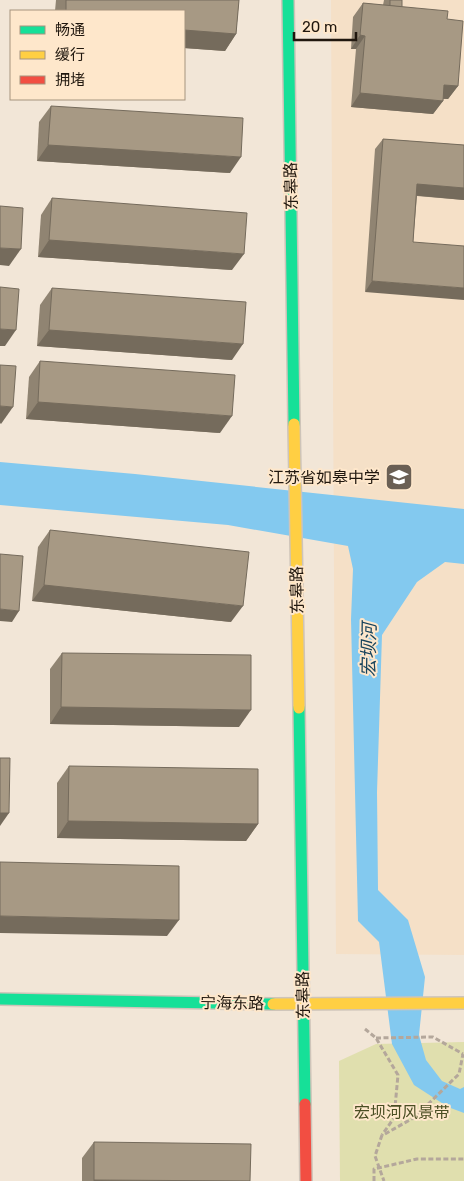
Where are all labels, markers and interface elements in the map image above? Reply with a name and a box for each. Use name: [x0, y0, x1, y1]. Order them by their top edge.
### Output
legend: [10, 10, 185, 100]
scale bar: [294, 10, 356, 42]
text: 20 m: [302, 18, 337, 36]
text: 畅通: [55, 21, 85, 39]
text: 缓行: [55, 46, 85, 64]
text: 拥堵: [55, 71, 85, 89]
street label: 东皋路: [281, 162, 301, 210]
school or university icon: 江苏省如皋中学: [384, 462, 414, 492]
place label: 江苏省如皋中学: [268, 468, 380, 487]
street label: 东皋路: [287, 566, 307, 614]
water label: 宏坝河: [358, 620, 381, 677]
street label: 东皋路: [293, 971, 313, 1019]
street label: 宁海东路: [200, 993, 264, 1013]
park label: 宏坝河风景带: [354, 1103, 450, 1122]

